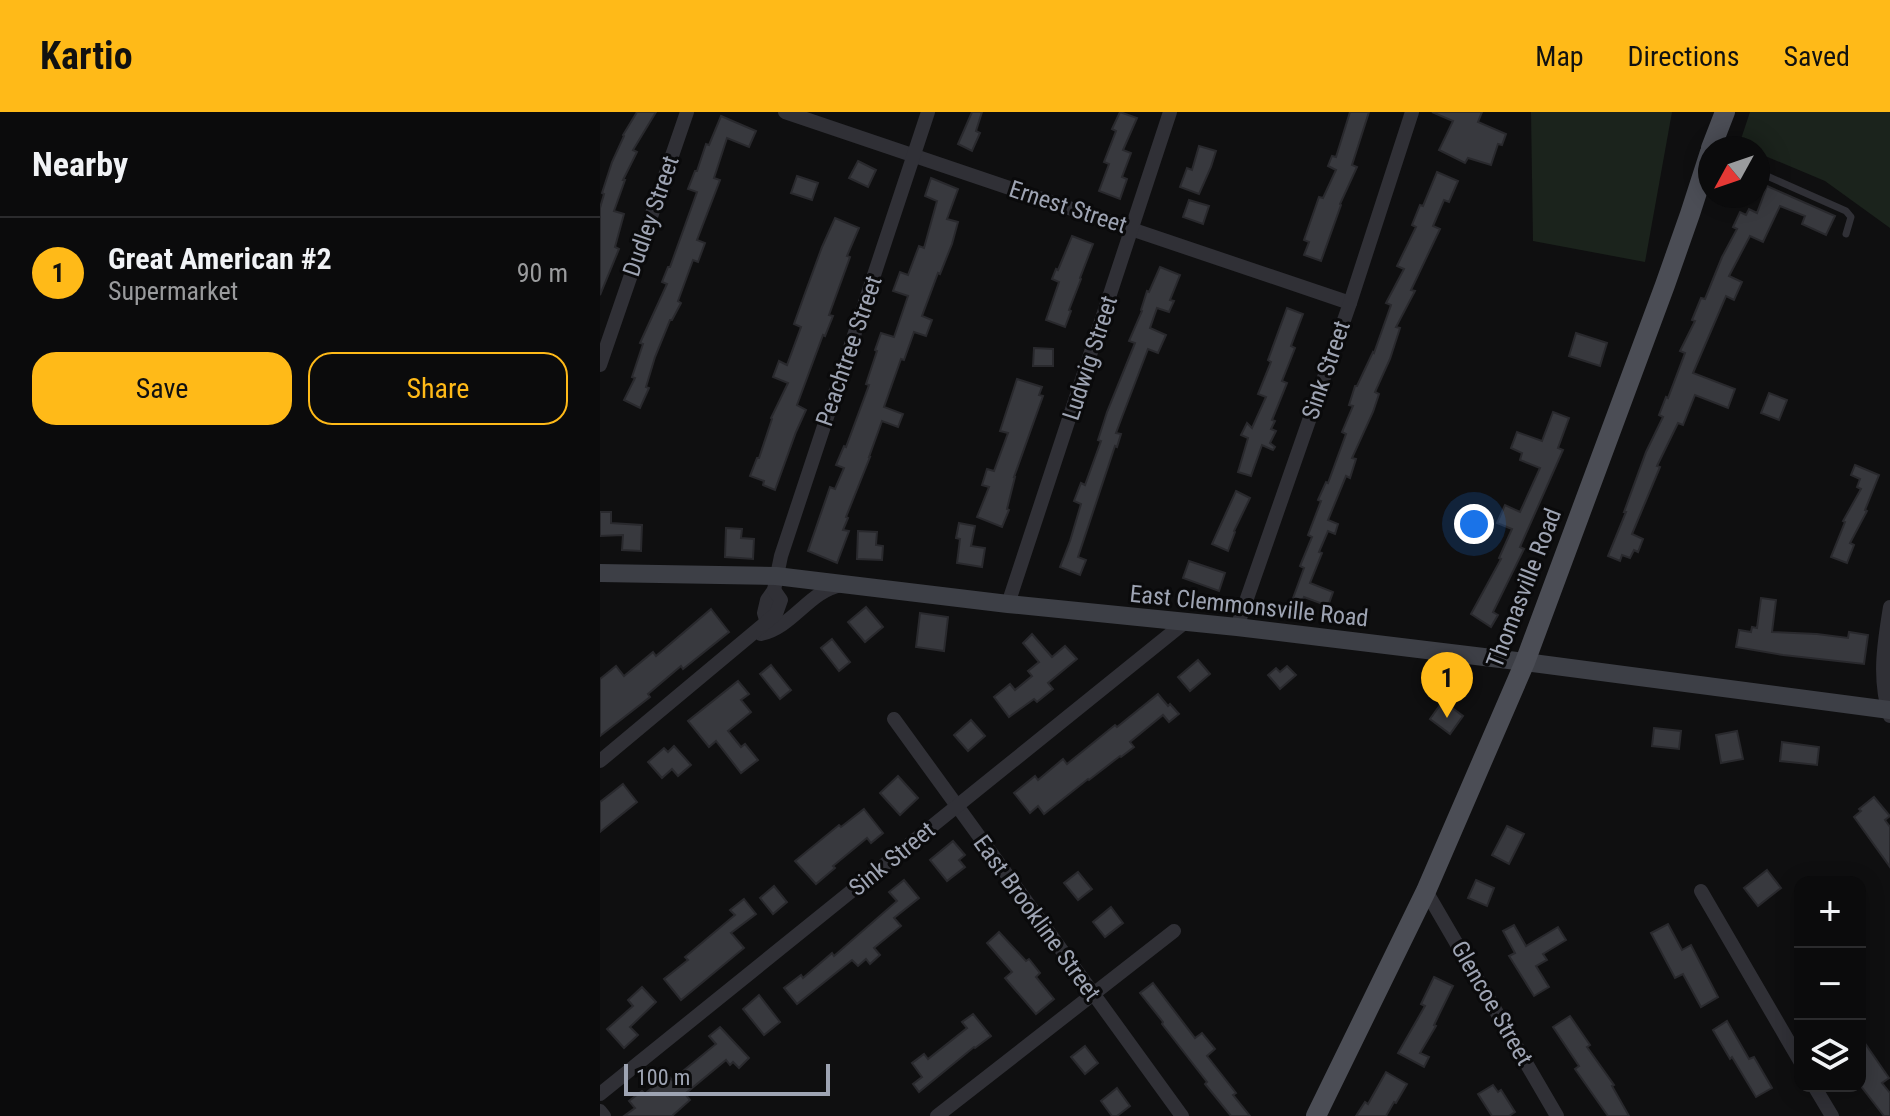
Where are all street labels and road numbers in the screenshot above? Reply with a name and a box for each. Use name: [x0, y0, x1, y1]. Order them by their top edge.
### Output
street label: Dudley Street: [617, 152, 685, 280]
street label: Ernest Street: [1006, 175, 1130, 239]
street label: Peachtree Street: [810, 272, 888, 430]
street label: Ludwig Street: [1057, 292, 1123, 424]
street label: Sink Street: [1296, 317, 1356, 423]
street label: Thomasville Road: [1481, 504, 1567, 672]
street label: East Clemmonsville Road: [1128, 580, 1370, 632]
street label: Sink Street: [844, 816, 940, 902]
street label: East Brookline Street: [968, 830, 1106, 1006]
street label: Glencoe Street: [1445, 936, 1539, 1070]

